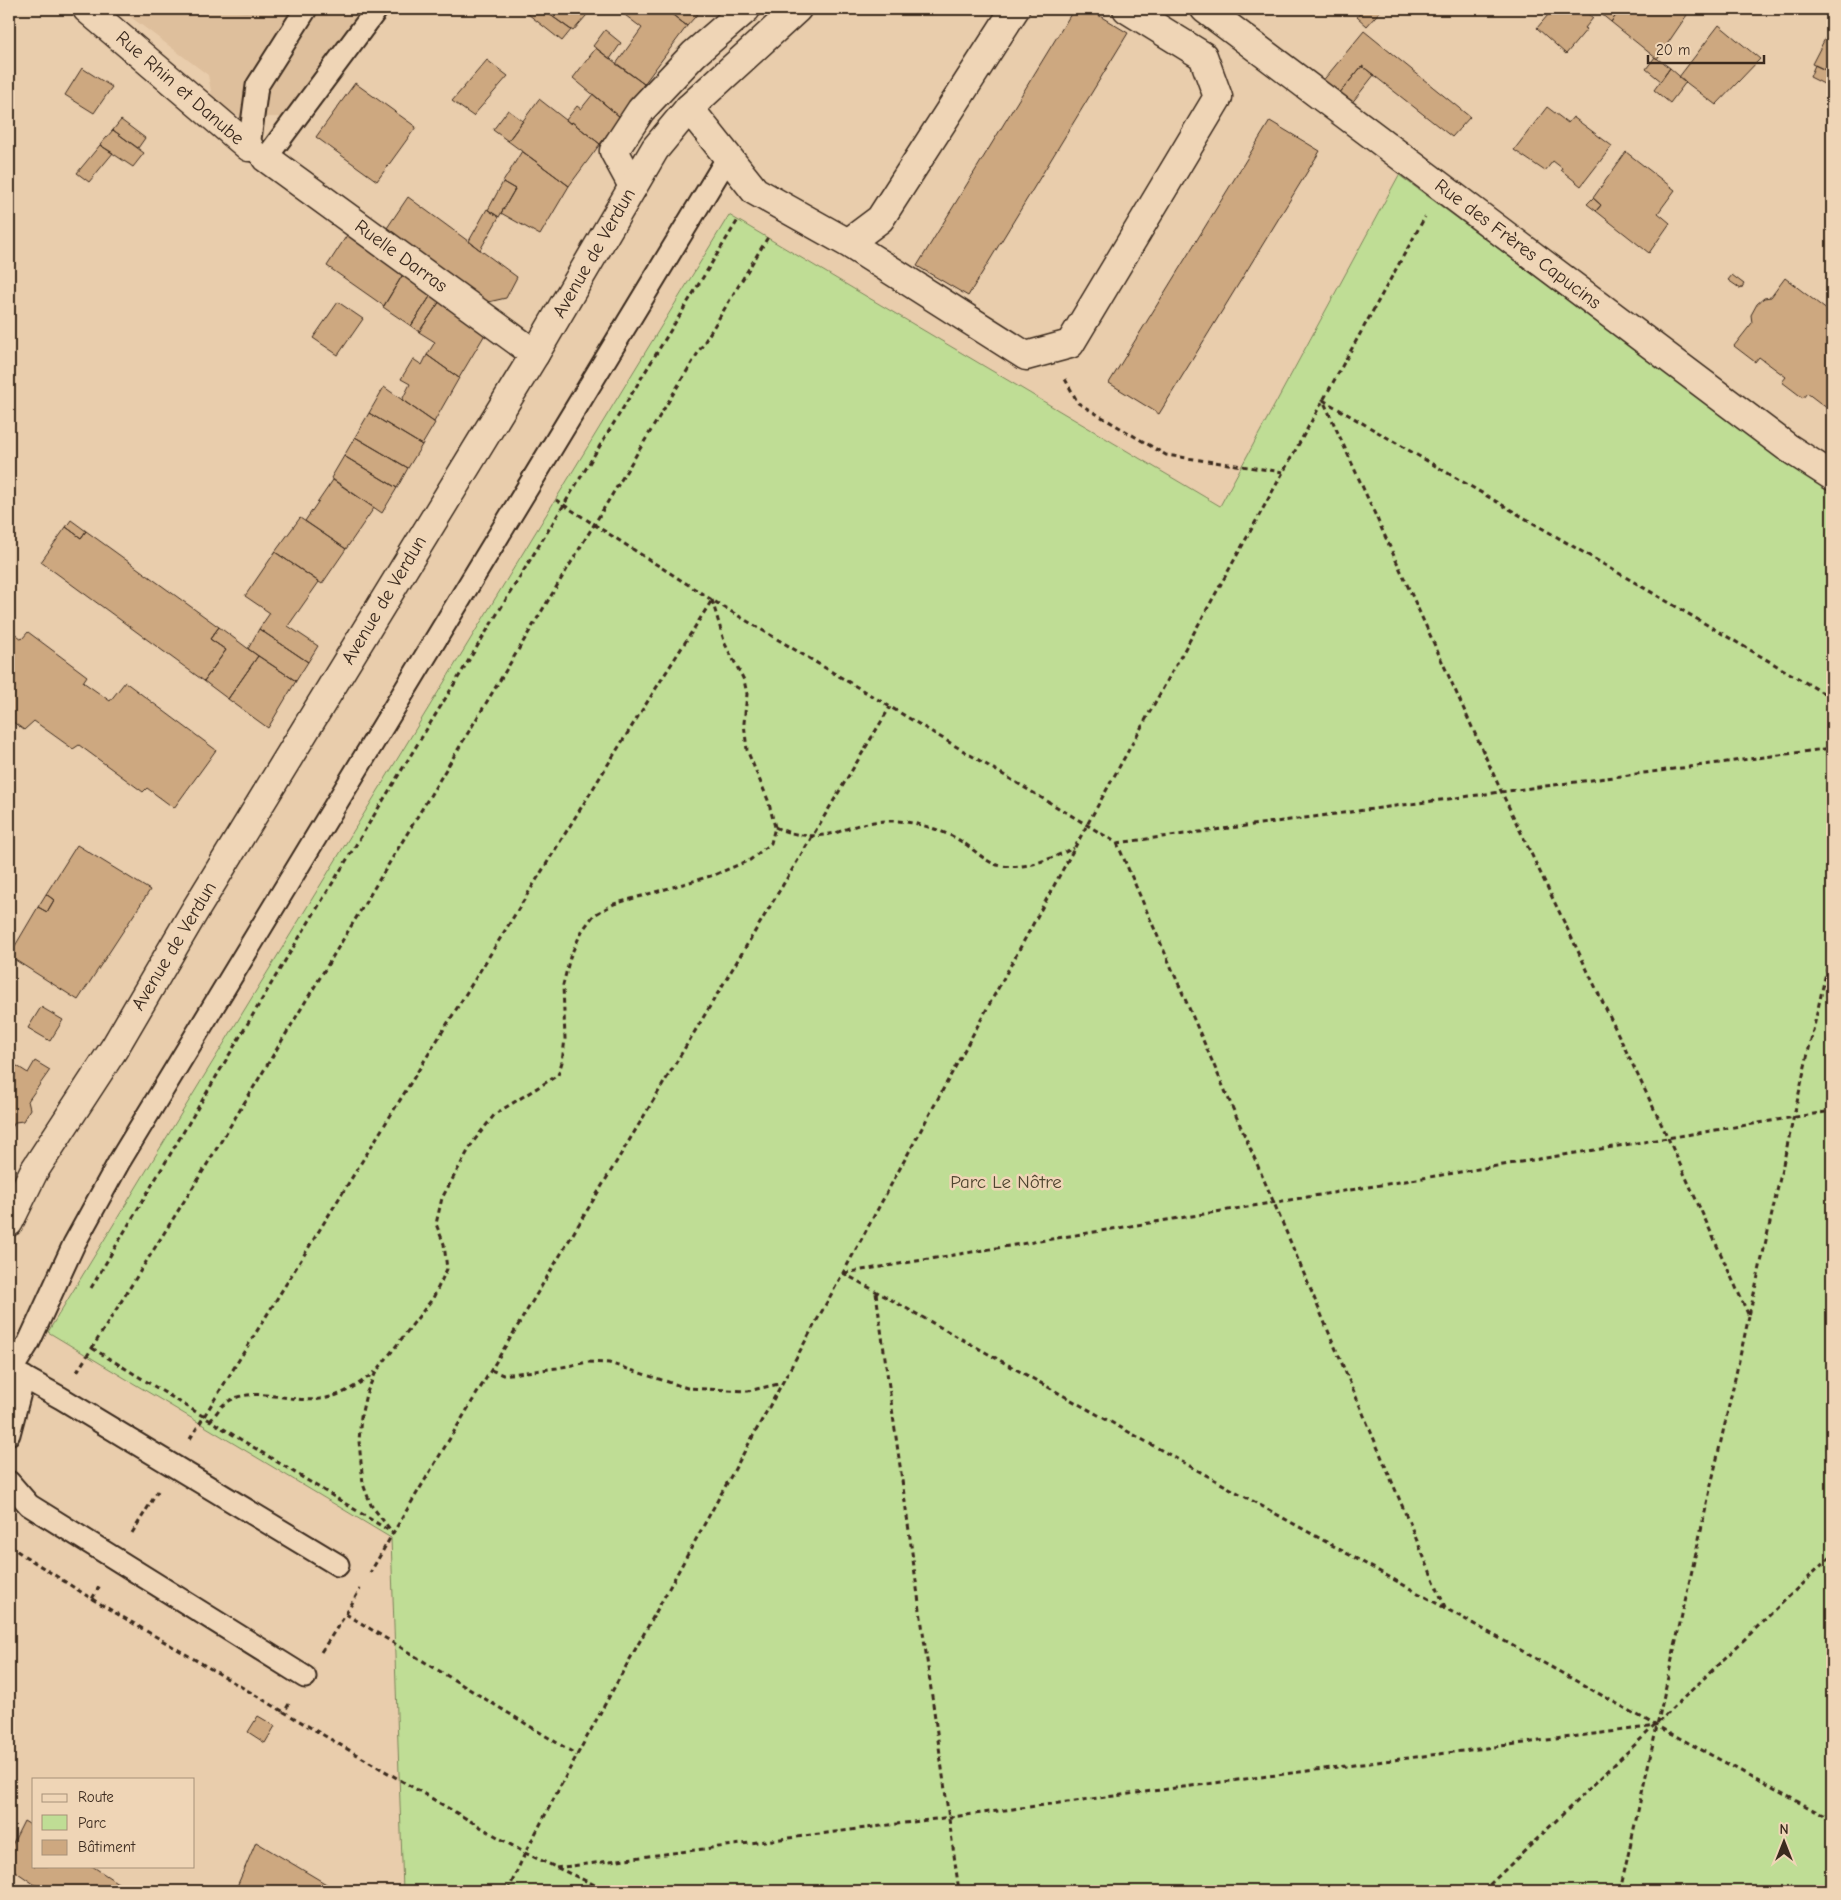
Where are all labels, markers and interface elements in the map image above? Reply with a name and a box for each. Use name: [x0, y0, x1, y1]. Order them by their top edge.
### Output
street label: Rue Rhin et Danube: [111, 26, 249, 150]
scale bar: [1648, 32, 1765, 64]
text: 20 m: [1656, 41, 1690, 59]
street label: Rue des Frères Capucins: [1431, 174, 1605, 314]
street label: Avenue de Verdun: [548, 184, 640, 322]
street label: Ruelle Darras: [350, 215, 452, 297]
street label: Avenue de Verdun: [337, 532, 431, 668]
street label: Avenue de Verdun: [127, 878, 221, 1014]
park label: Parc Le Nôtre: [950, 1171, 1062, 1193]
legend: [32, 1778, 195, 1868]
text: Route: [78, 1788, 114, 1806]
text: Parc: [78, 1814, 106, 1832]
north arrow: [1758, 1818, 1808, 1868]
text: N: [1779, 1821, 1789, 1838]
text: Bâtiment: [78, 1838, 136, 1856]

